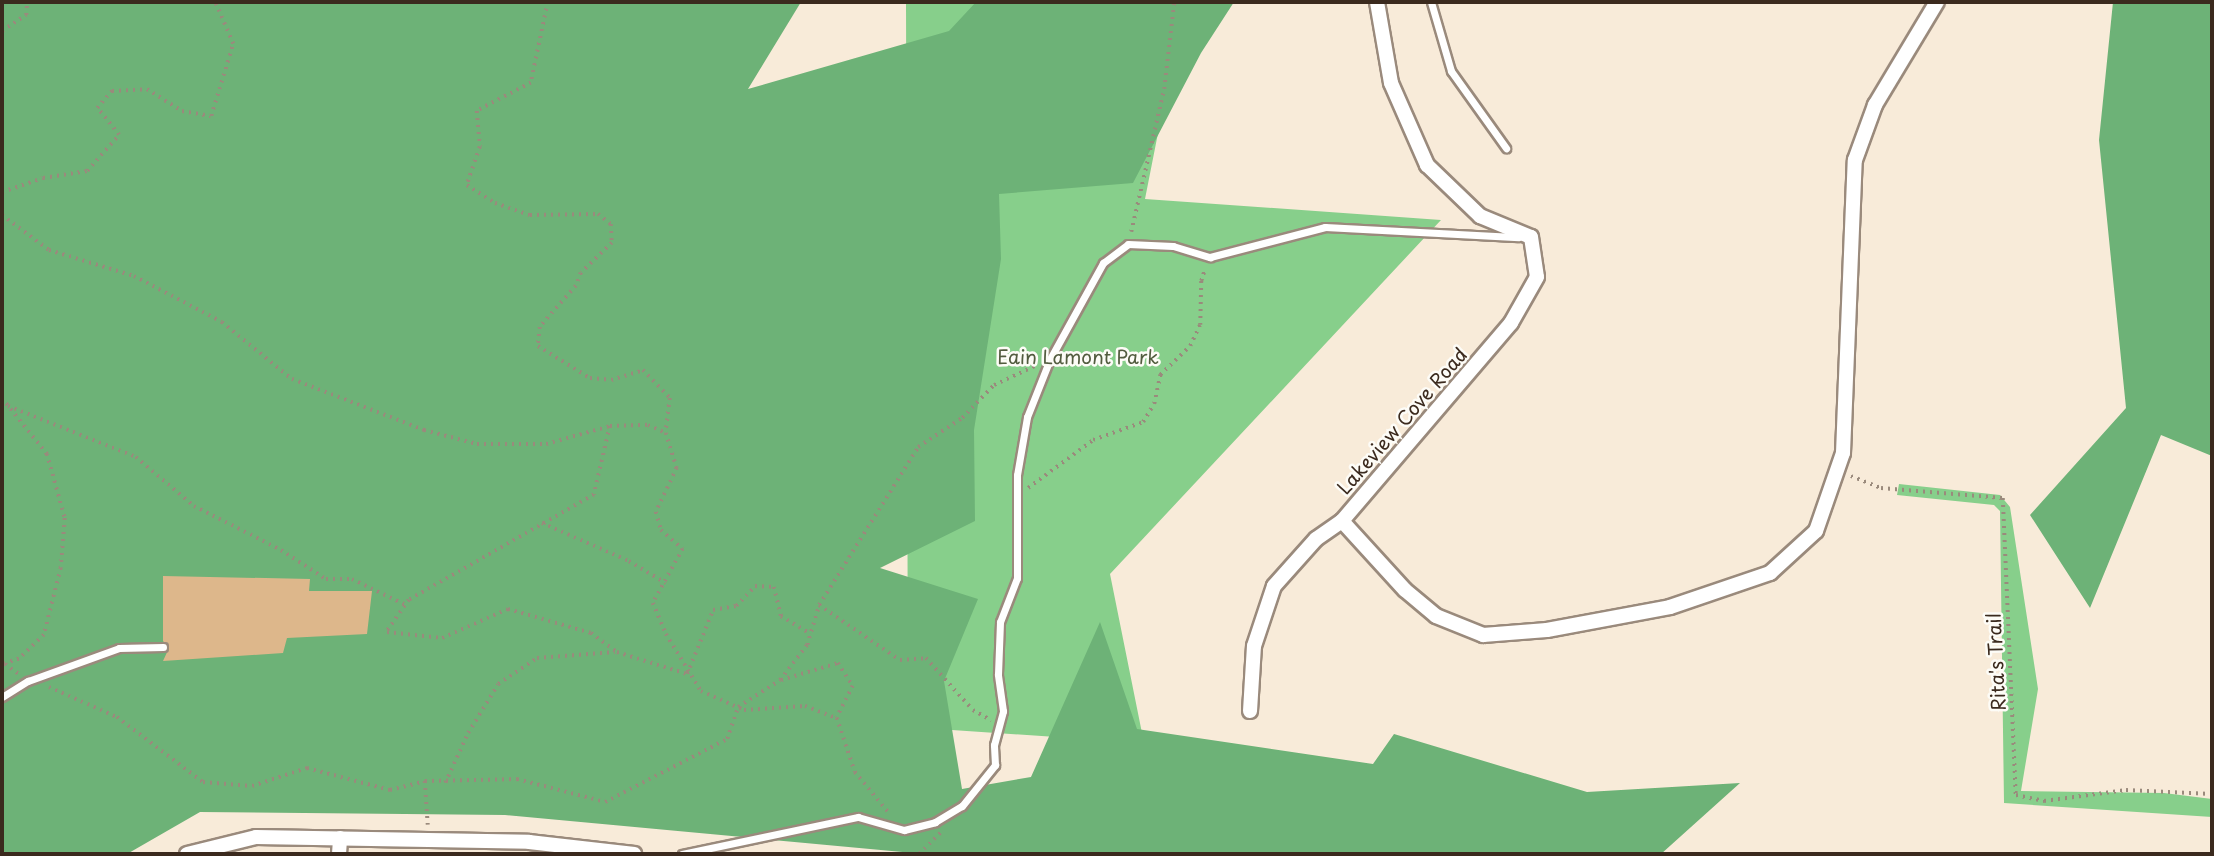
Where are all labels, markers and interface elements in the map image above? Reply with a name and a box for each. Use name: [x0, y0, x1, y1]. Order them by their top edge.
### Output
street label: Lakeview Cove Road: [1333, 344, 1471, 498]
park label: Eain Lamont Park: [997, 346, 1159, 368]
street label: Rita's Trail: [1982, 612, 2010, 712]

